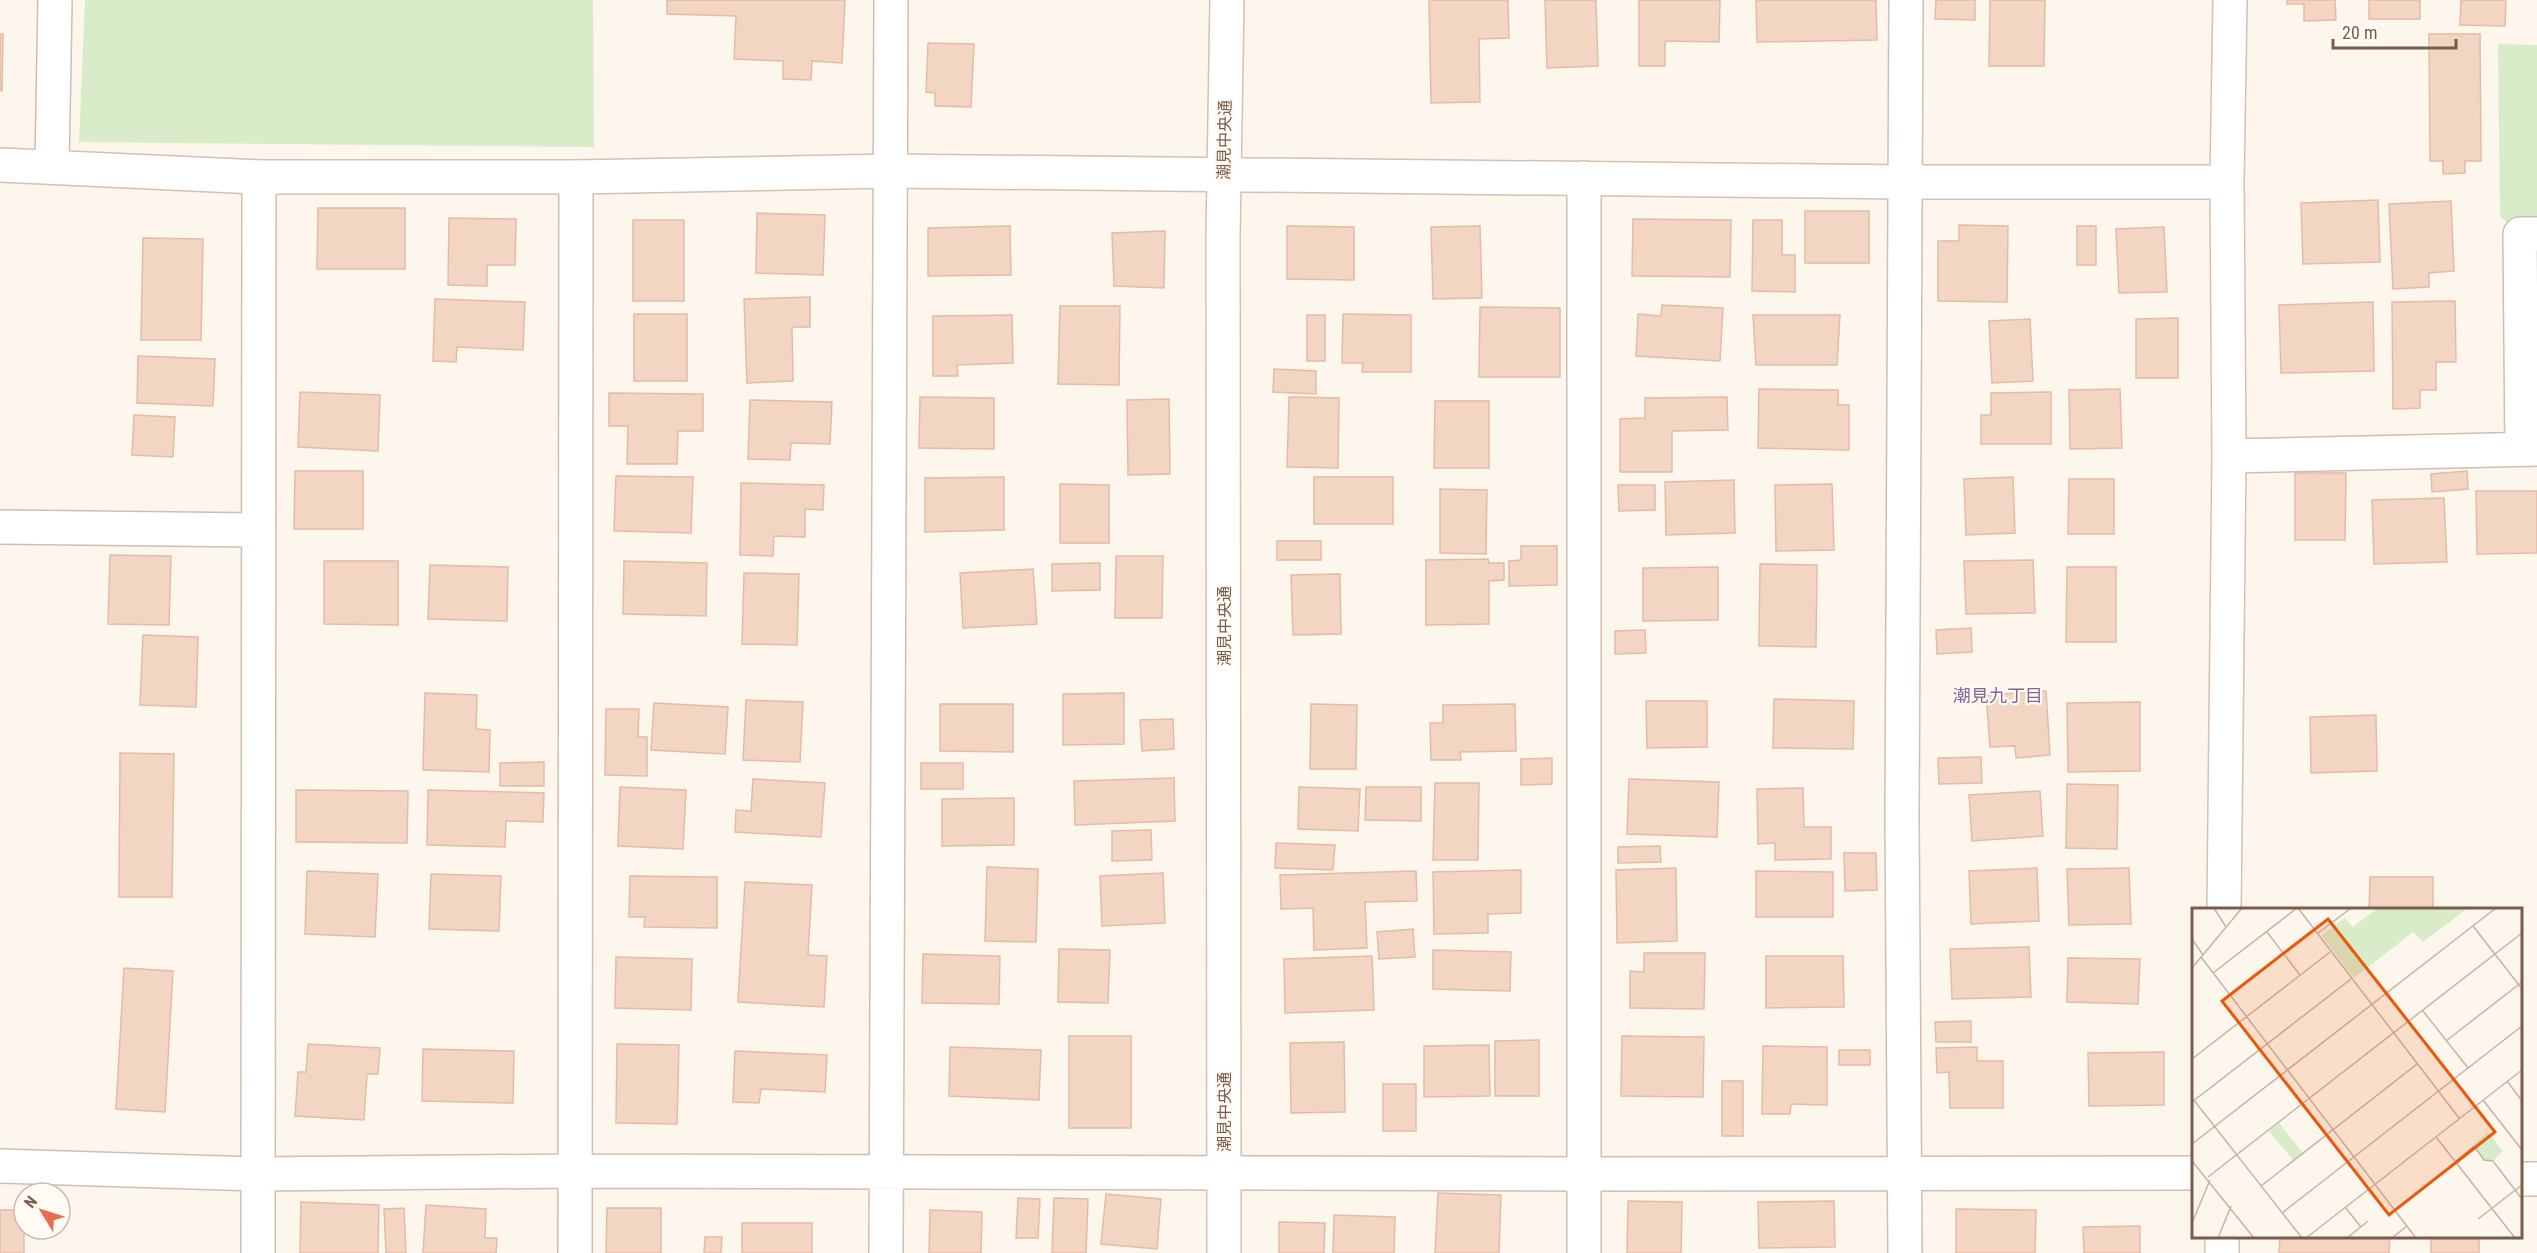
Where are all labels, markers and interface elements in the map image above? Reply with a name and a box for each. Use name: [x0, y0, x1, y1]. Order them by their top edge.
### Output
scale bar: [2333, 12, 2456, 50]
text: 20 m: [2342, 22, 2377, 43]
street label: 潮見中央通: [1214, 100, 1235, 180]
street label: 潮見中央通: [1215, 586, 1234, 666]
district label: 潮見九丁目: [1953, 685, 2043, 706]
inset map: [2192, 908, 2522, 1238]
street label: 潮見中央通: [1215, 1072, 1234, 1152]
north arrow: [12, 1181, 72, 1241]
text: N: [20, 1192, 41, 1212]

